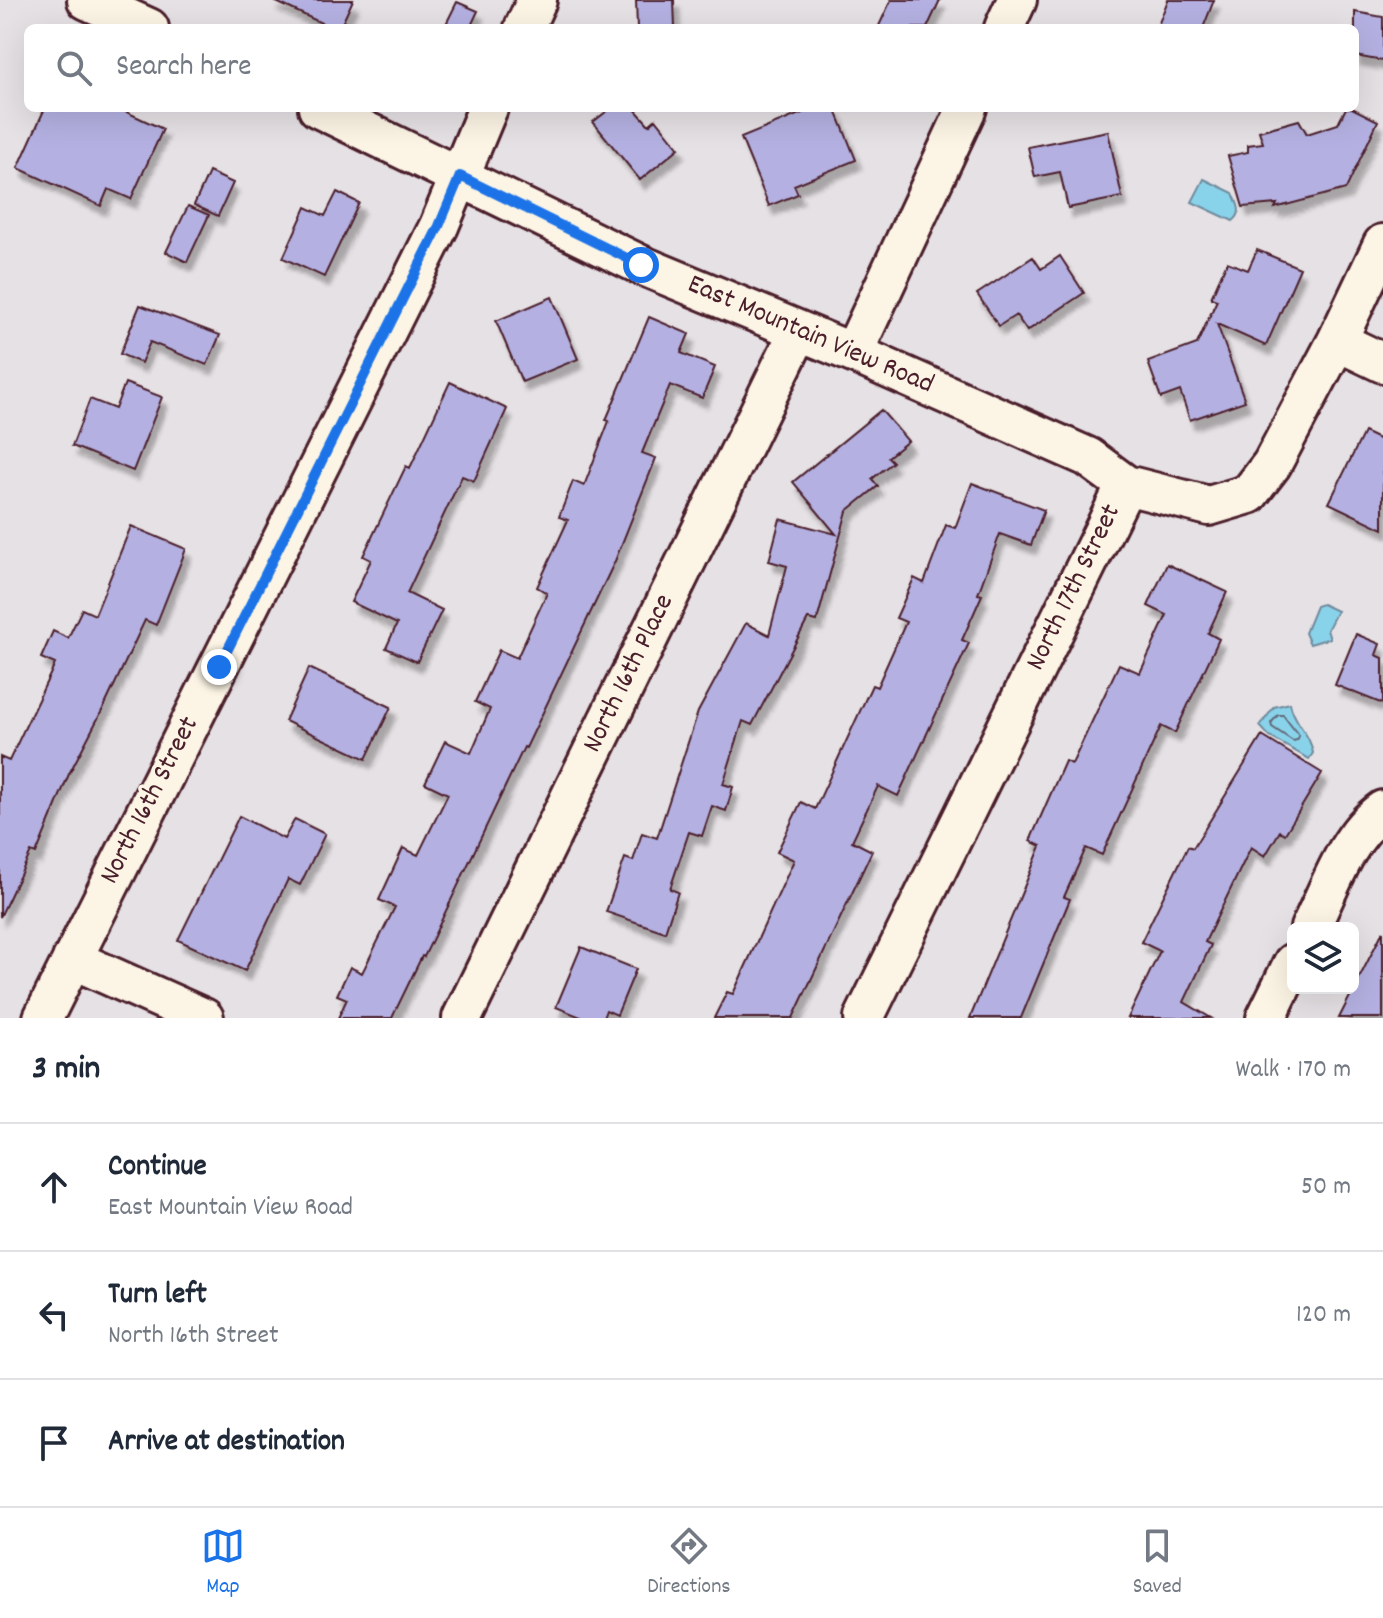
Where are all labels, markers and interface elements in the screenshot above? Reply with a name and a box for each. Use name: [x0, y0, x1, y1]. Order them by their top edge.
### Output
search box: [24, 24, 1359, 112]
icon: search: [52, 46, 96, 90]
text: Search here: [116, 47, 252, 90]
route start: [623, 247, 659, 283]
street label: East Mountain View Road: [681, 266, 939, 406]
street label: North 17th Street: [1017, 498, 1133, 678]
street label: North 16th Place: [574, 588, 686, 760]
route end: [201, 649, 237, 685]
street label: North 16th Street: [91, 710, 211, 892]
map controls: [1287, 922, 1359, 994]
button: layers: [1287, 922, 1359, 994]
text: 3 min: [32, 1046, 100, 1095]
text: Walk · 170 m: [1236, 1052, 1351, 1089]
text: Continue: [108, 1147, 207, 1190]
icon: ahead: [32, 1165, 76, 1209]
text: 50 m: [1301, 1169, 1351, 1206]
text: East Mountain View Road: [108, 1190, 353, 1227]
text: Turn left: [108, 1275, 207, 1318]
icon: left: [32, 1293, 76, 1337]
text: 120 m: [1296, 1297, 1351, 1334]
text: North 16th Street: [108, 1318, 279, 1355]
icon: arrive: [32, 1421, 76, 1465]
text: Arrive at destination: [108, 1422, 345, 1465]
tab: Map: [201, 1524, 245, 1603]
tab: Directions: [647, 1524, 731, 1603]
tab: Saved: [1133, 1524, 1182, 1603]

